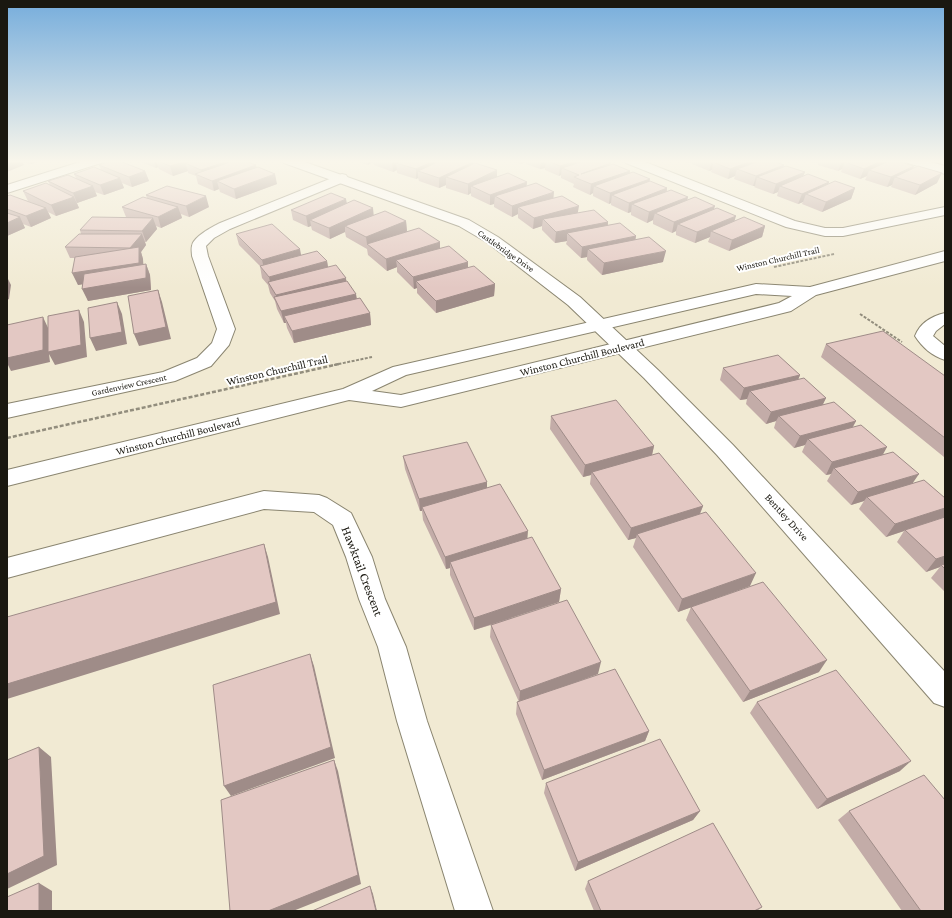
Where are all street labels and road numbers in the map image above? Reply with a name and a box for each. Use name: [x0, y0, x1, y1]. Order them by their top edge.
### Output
street label: Castlebridge Drive: [476, 228, 536, 274]
street label: Winston Churchill Trail: [736, 244, 821, 273]
street label: Winston Churchill Boulevard: [519, 336, 646, 378]
street label: Winston Churchill Trail: [225, 352, 329, 387]
street label: Gardenview Crescent: [91, 372, 168, 398]
street label: Winston Churchill Boulevard: [115, 415, 242, 457]
street label: Bentley Drive: [762, 491, 811, 544]
street label: Hawktail Crescent: [339, 524, 387, 619]

